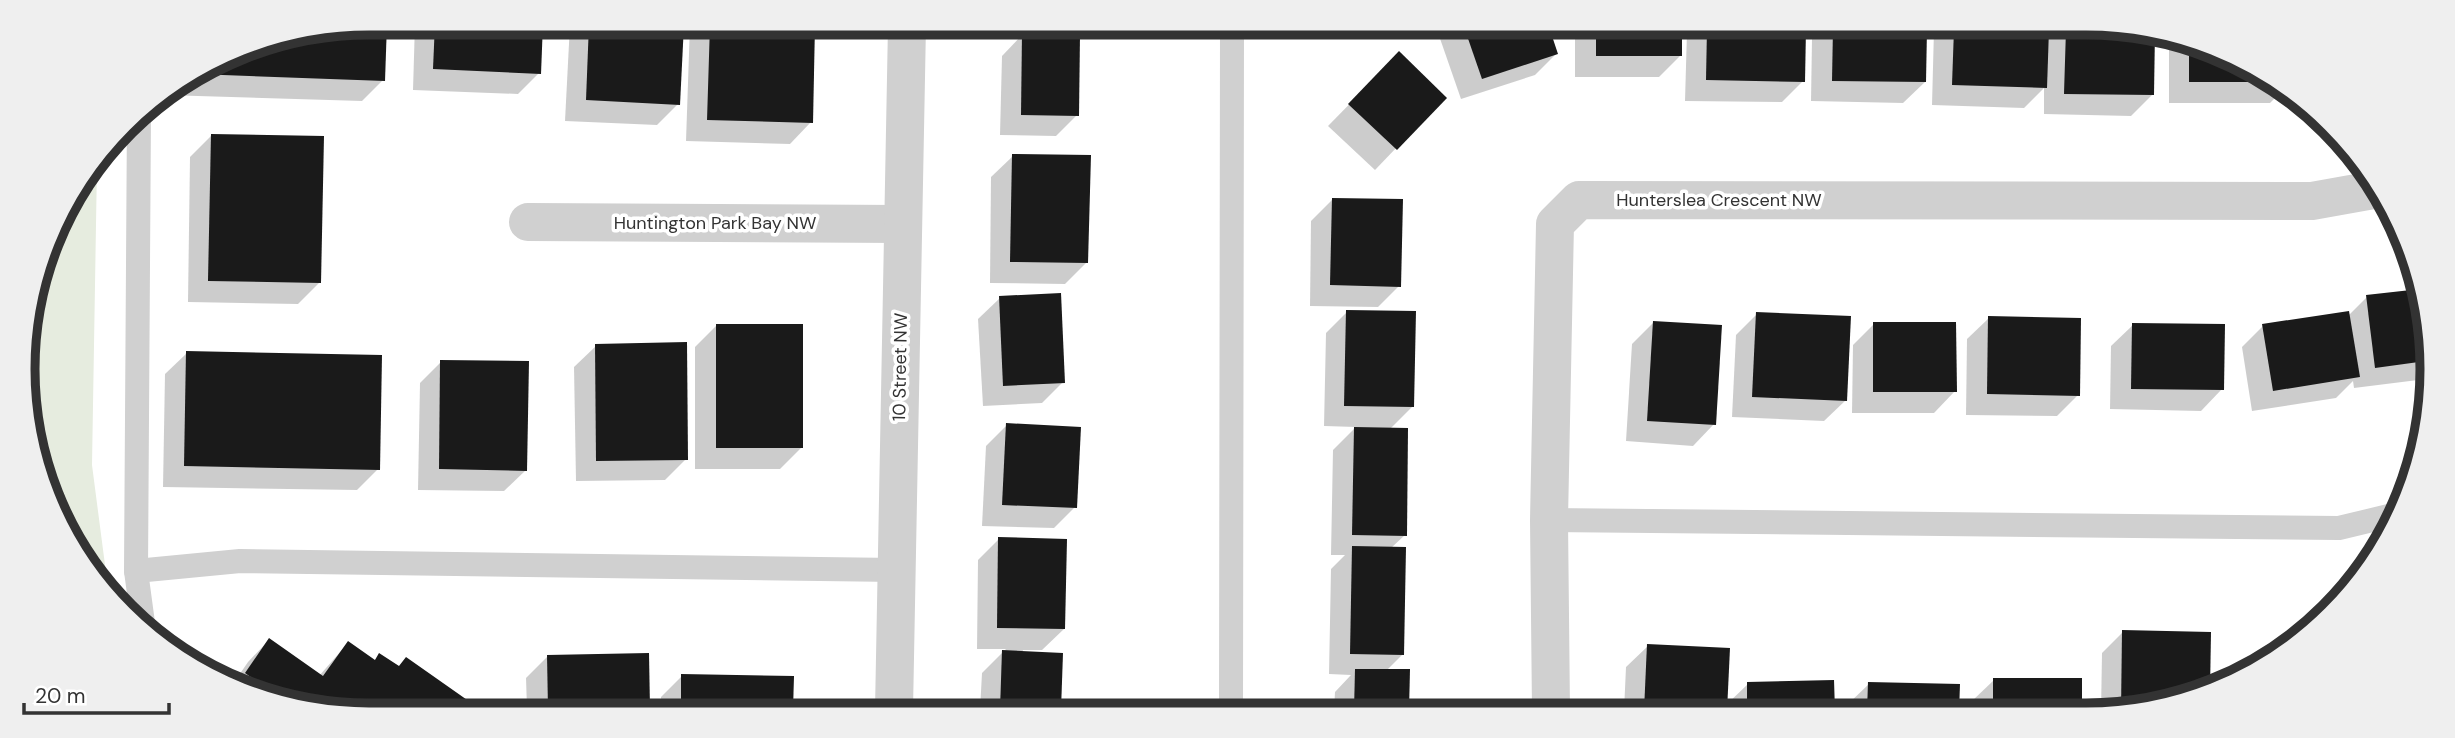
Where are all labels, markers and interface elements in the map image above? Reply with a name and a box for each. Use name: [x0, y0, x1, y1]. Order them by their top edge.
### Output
street label: Hunterslea Crescent NW: [1616, 188, 1822, 212]
street label: Huntington Park Bay NW: [614, 211, 816, 235]
street label: 10 Street NW: [887, 313, 913, 421]
scale bar: [24, 672, 170, 716]
text: 20 m: [35, 682, 86, 710]

